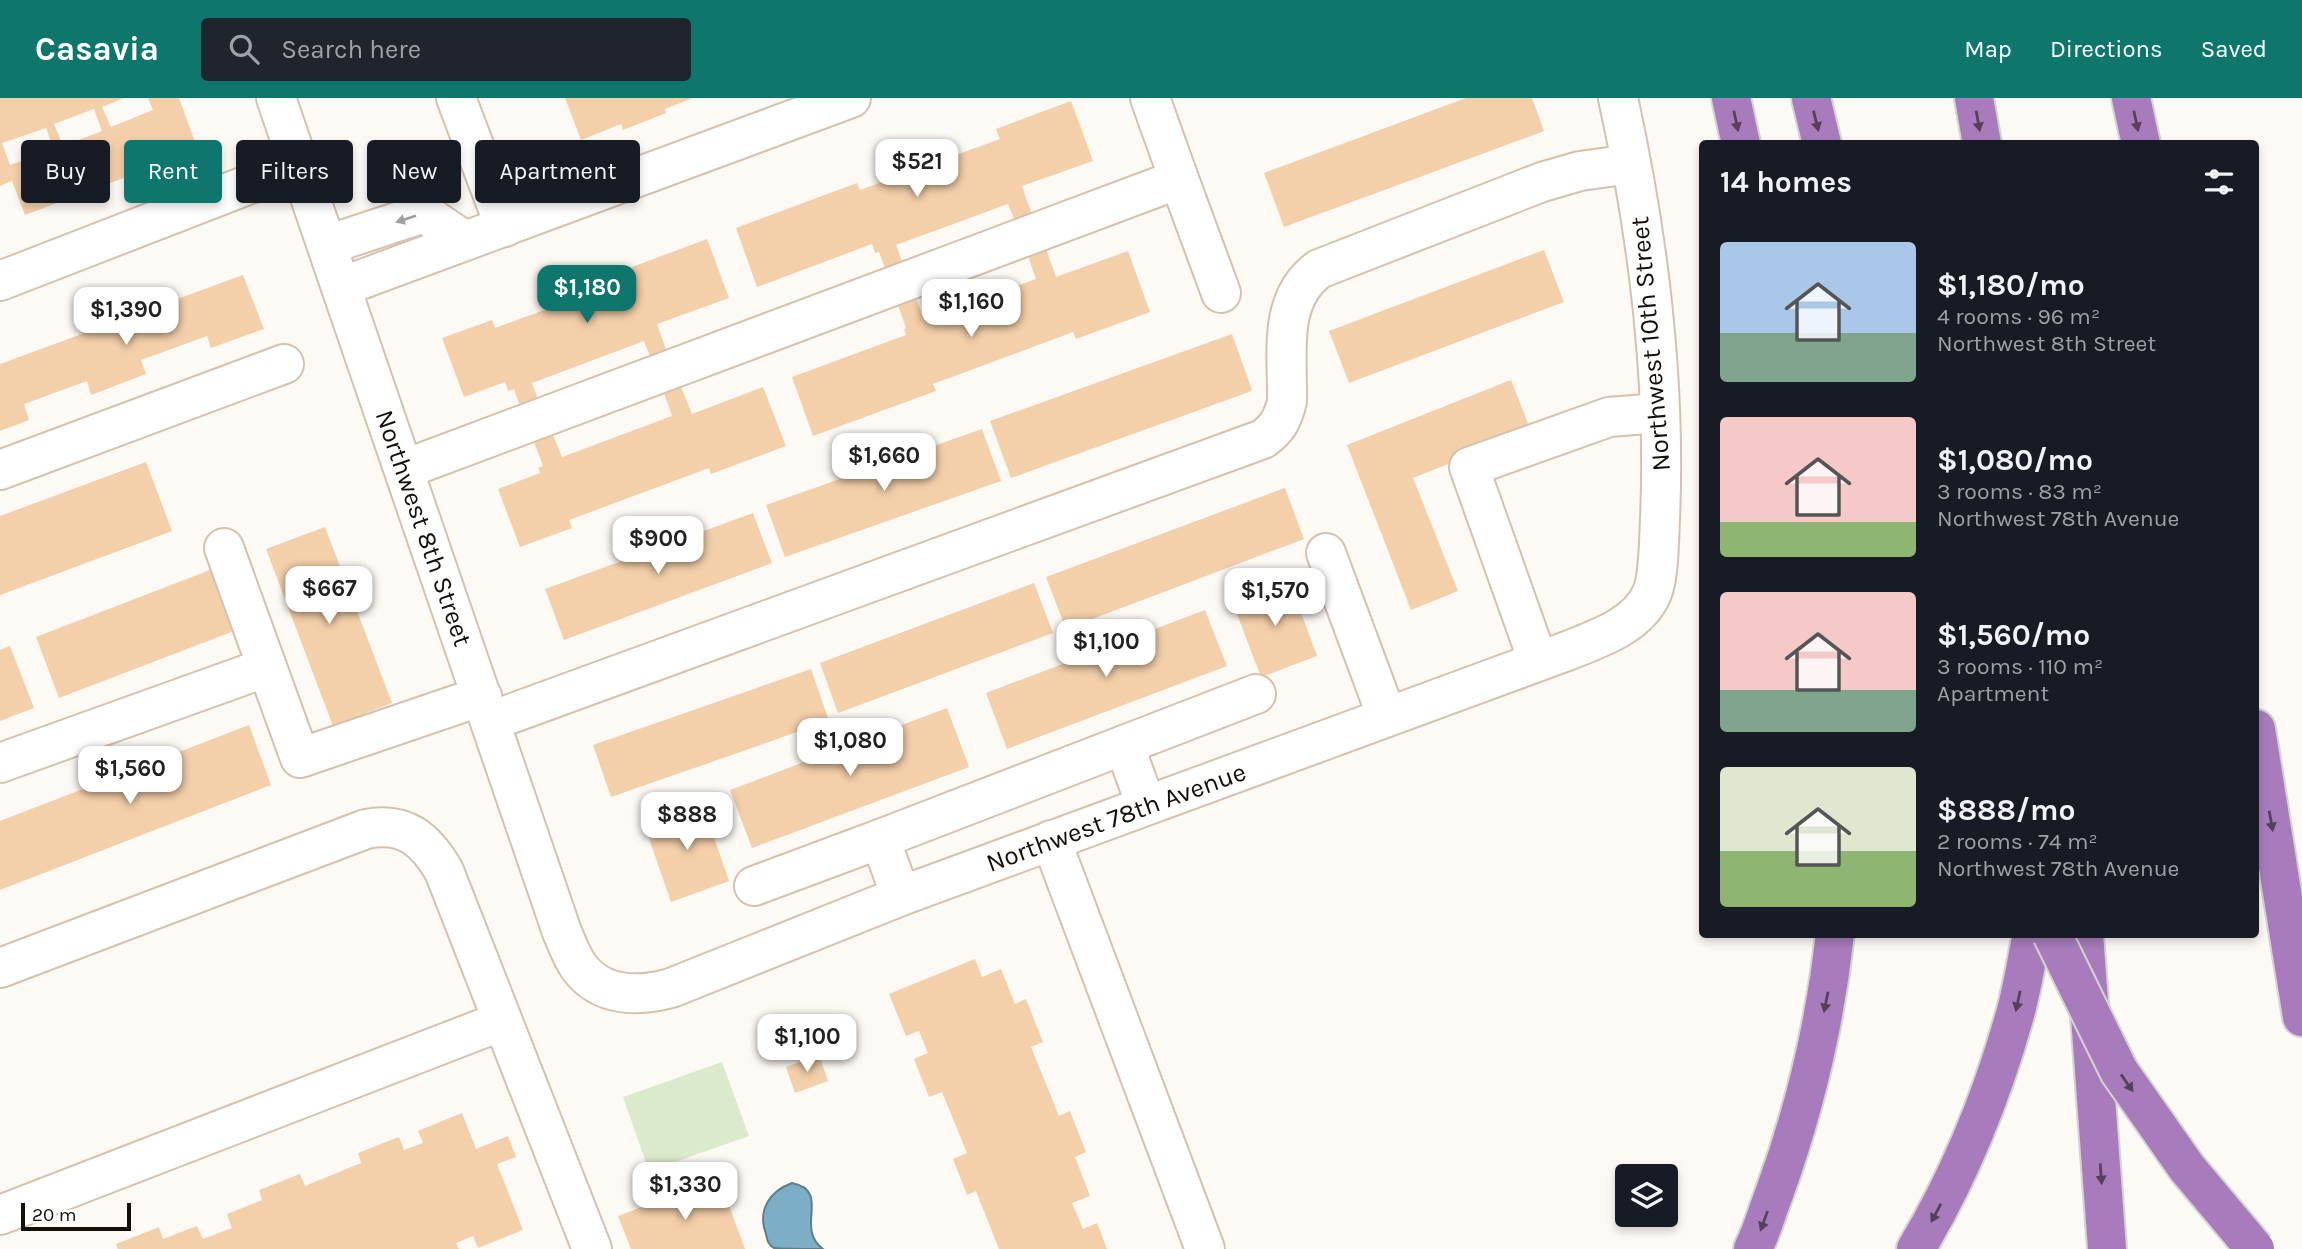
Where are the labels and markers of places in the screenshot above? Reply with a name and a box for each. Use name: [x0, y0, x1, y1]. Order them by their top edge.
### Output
pin: $521: [876, 140, 958, 199]
pin: $1,180: [530, 266, 644, 325]
pin: $1,160: [914, 280, 1028, 339]
pin: $1,390: [69, 288, 183, 347]
pin: $1,660: [827, 434, 941, 493]
pin: $900: [617, 517, 699, 576]
pin: $667: [288, 566, 370, 626]
pin: $1,570: [1218, 568, 1332, 628]
pin: $1,100: [1049, 620, 1163, 679]
pin: $1,080: [793, 718, 907, 778]
pin: $1,560: [73, 746, 187, 806]
pin: $888: [646, 792, 728, 852]
pin: $1,100: [750, 1014, 864, 1074]
pin: $1,330: [628, 1162, 742, 1222]

